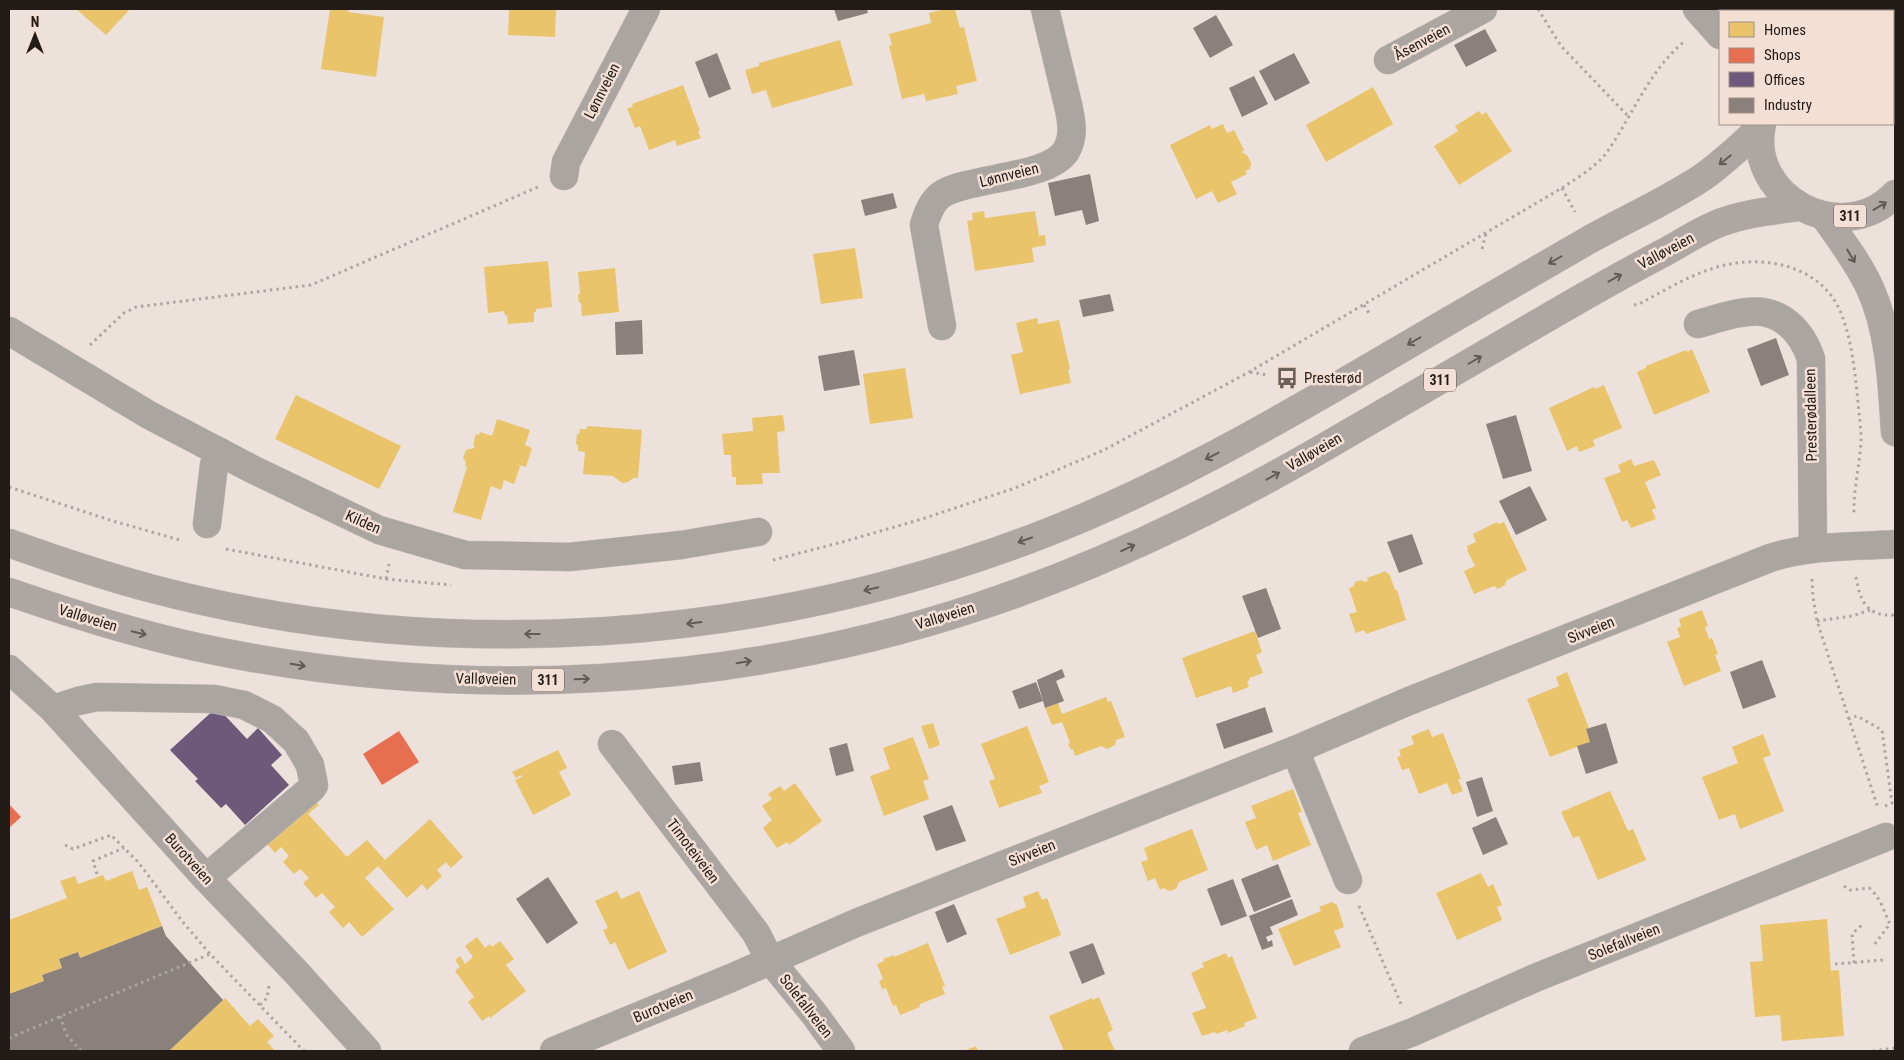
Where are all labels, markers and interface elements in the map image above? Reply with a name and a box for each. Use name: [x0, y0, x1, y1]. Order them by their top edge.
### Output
north arrow: [10, 10, 60, 60]
legend: [1719, 10, 1894, 125]
text: N: [31, 14, 39, 30]
street label: Åsenveien: [1391, 20, 1453, 64]
text: Homes: [1764, 21, 1806, 39]
text: Shops: [1764, 46, 1801, 64]
street label: Lønnveien: [580, 60, 624, 122]
text: Offices: [1764, 71, 1805, 89]
text: Industry: [1764, 96, 1812, 114]
one-way arrow: [1718, 155, 1731, 166]
street label: Lønnveien: [978, 159, 1040, 191]
one-way arrow: [1872, 200, 1886, 210]
road number: 311: [1834, 205, 1866, 228]
street label: Valløveien: [1635, 229, 1697, 273]
one-way arrow: [1846, 249, 1856, 263]
one-way arrow: [1548, 255, 1562, 265]
one-way arrow: [1608, 273, 1623, 283]
one-way arrow: [1407, 337, 1422, 347]
one-way arrow: [1467, 354, 1481, 364]
bus stop icon: Presterød: [1274, 365, 1300, 391]
road number: 311: [1424, 368, 1456, 392]
street label: Presterødalleen: [1801, 368, 1821, 462]
place label: Presterød: [1304, 369, 1362, 387]
street label: Valløveien: [1283, 429, 1345, 475]
one-way arrow: [1205, 452, 1220, 461]
one-way arrow: [1265, 470, 1280, 480]
street label: Kilden: [343, 506, 383, 538]
one-way arrow: [1018, 536, 1034, 545]
one-way arrow: [1120, 543, 1135, 552]
one-way arrow: [863, 585, 879, 594]
street label: Valløveien: [913, 599, 977, 633]
street label: Valløveien: [56, 601, 120, 635]
street label: Sivveien: [1565, 613, 1617, 647]
one-way arrow: [686, 618, 702, 628]
one-way arrow: [130, 629, 146, 638]
one-way arrow: [524, 629, 540, 639]
one-way arrow: [735, 657, 751, 667]
one-way arrow: [290, 660, 306, 670]
road number: 311: [532, 668, 564, 692]
street label: Valløveien: [455, 669, 517, 689]
one-way arrow: [574, 674, 590, 684]
street label: Timoteiveien: [663, 815, 723, 887]
street label: Burotveien: [161, 830, 217, 888]
street label: Sivveien: [1006, 836, 1058, 870]
street label: Solefallveien: [1586, 919, 1662, 965]
street label: Solefallveien: [776, 971, 836, 1041]
street label: Burotveien: [631, 985, 695, 1027]

